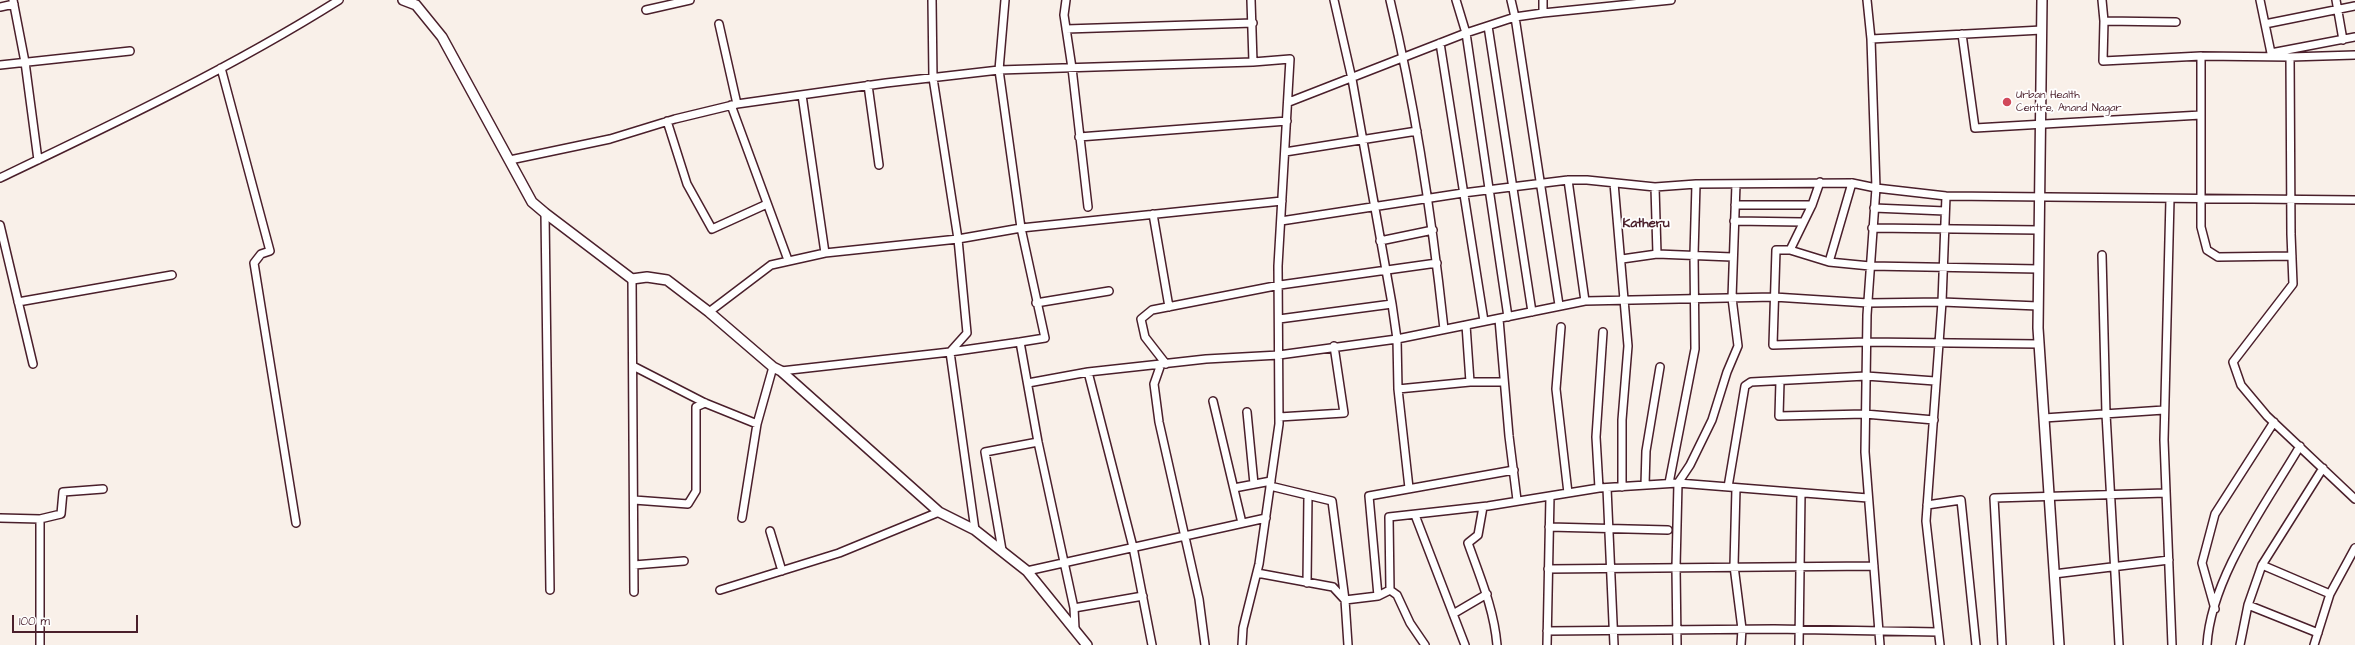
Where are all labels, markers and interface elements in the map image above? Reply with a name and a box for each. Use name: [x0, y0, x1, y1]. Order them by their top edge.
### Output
place label: Urban Health Centre, Anand Nagar: [2016, 89, 2122, 115]
marker: Urban Health Centre, Anand Nagar: [2001, 96, 2013, 108]
district label: Katheru: [1623, 216, 1669, 232]
scale bar: [14, 607, 140, 633]
text: 100 m: [19, 613, 50, 630]

